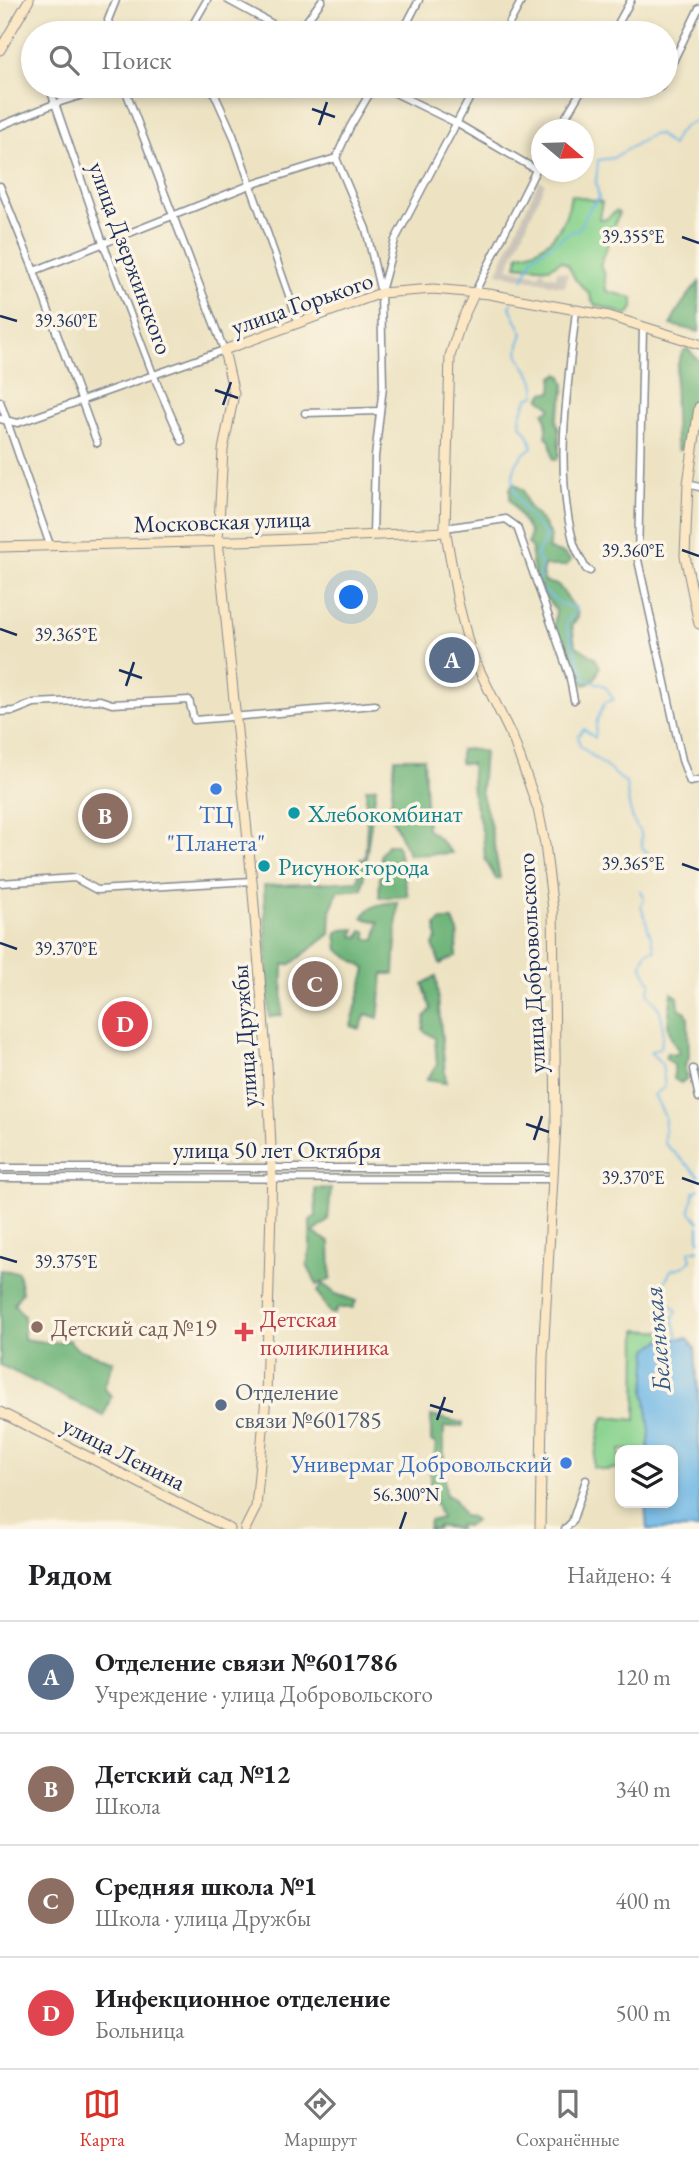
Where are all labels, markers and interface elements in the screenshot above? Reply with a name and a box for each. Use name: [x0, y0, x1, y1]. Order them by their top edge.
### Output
search box: [21, 21, 678, 98]
icon: search: [45, 41, 83, 79]
text: Поиск: [101, 43, 172, 77]
north arrow: [531, 119, 594, 182]
street label: улица Дзержинского: [82, 157, 180, 359]
text: 39.355°E: [602, 225, 664, 248]
street label: улица Горького: [227, 264, 377, 342]
text: 39.360°E: [35, 309, 97, 332]
street label: Московская улица: [133, 502, 311, 540]
text: 39.360°E: [602, 539, 664, 562]
your location: [334, 580, 368, 614]
text: 39.365°E: [35, 623, 97, 646]
pin: A: [429, 634, 475, 686]
marker: ТЦ "Планета": [208, 781, 224, 797]
pin: B: [82, 790, 128, 842]
place label: Хлебокомбинат: [307, 798, 463, 829]
place label: ТЦ "Планета": [167, 799, 265, 858]
marker: Хлебокомбинат: [286, 805, 302, 821]
place label: Рисунок города: [278, 851, 429, 882]
street label: улица Добровольского: [510, 852, 552, 1074]
text: 39.365°E: [602, 852, 664, 875]
marker: Рисунок города: [256, 858, 272, 874]
text: 39.370°E: [35, 937, 97, 960]
pin: C: [292, 958, 338, 1010]
street label: улица Дружбы: [224, 963, 264, 1108]
pin: D: [102, 998, 148, 1050]
street label: улица 50 лет Октября: [173, 1134, 381, 1165]
text: 39.370°E: [602, 1166, 664, 1189]
text: 39.375°E: [35, 1250, 97, 1273]
water label: Беленькая: [635, 1285, 679, 1394]
place label: Детская поликлиника: [260, 1303, 390, 1362]
place label: Детский сад №19: [51, 1312, 217, 1343]
marker: Детский сад №19: [29, 1319, 45, 1335]
marker: Детская поликлиника: [234, 1322, 254, 1342]
place label: Отделение связи №601785: [235, 1376, 382, 1435]
marker: Отделение связи №601785: [213, 1397, 229, 1413]
street label: улица Ленина: [57, 1409, 191, 1498]
map controls: [615, 1445, 678, 1508]
button: layers: [615, 1445, 678, 1508]
place label: Универмаг Добровольский: [290, 1448, 552, 1479]
marker: Универмаг Добровольский: [558, 1455, 574, 1471]
text: 56.300°N: [373, 1483, 440, 1506]
text: Рядом: [28, 1555, 112, 1594]
text: Найдено: 4: [567, 1560, 671, 1590]
text: Отделение связи №601786: [95, 1645, 397, 1679]
text: A: [43, 1662, 59, 1692]
text: 120 m: [615, 1662, 671, 1692]
text: Учреждение · улица Добровольского: [95, 1679, 433, 1709]
text: Детский сад №12: [95, 1757, 290, 1791]
text: B: [44, 1774, 58, 1804]
text: 340 m: [615, 1774, 671, 1804]
text: Школа: [95, 1791, 160, 1821]
text: Средняя школа №1: [95, 1869, 317, 1903]
text: C: [43, 1886, 59, 1916]
text: 400 m: [615, 1886, 671, 1916]
text: Школа · улица Дружбы: [95, 1903, 311, 1933]
text: Инфекционное отделение: [95, 1981, 390, 2015]
text: D: [42, 1998, 60, 2028]
text: 500 m: [615, 1998, 671, 2028]
text: Больница: [95, 2015, 184, 2045]
tab: Карта: [80, 2085, 125, 2152]
tab: Маршрут: [284, 2085, 357, 2152]
tab: Сохранённые: [516, 2085, 619, 2152]

